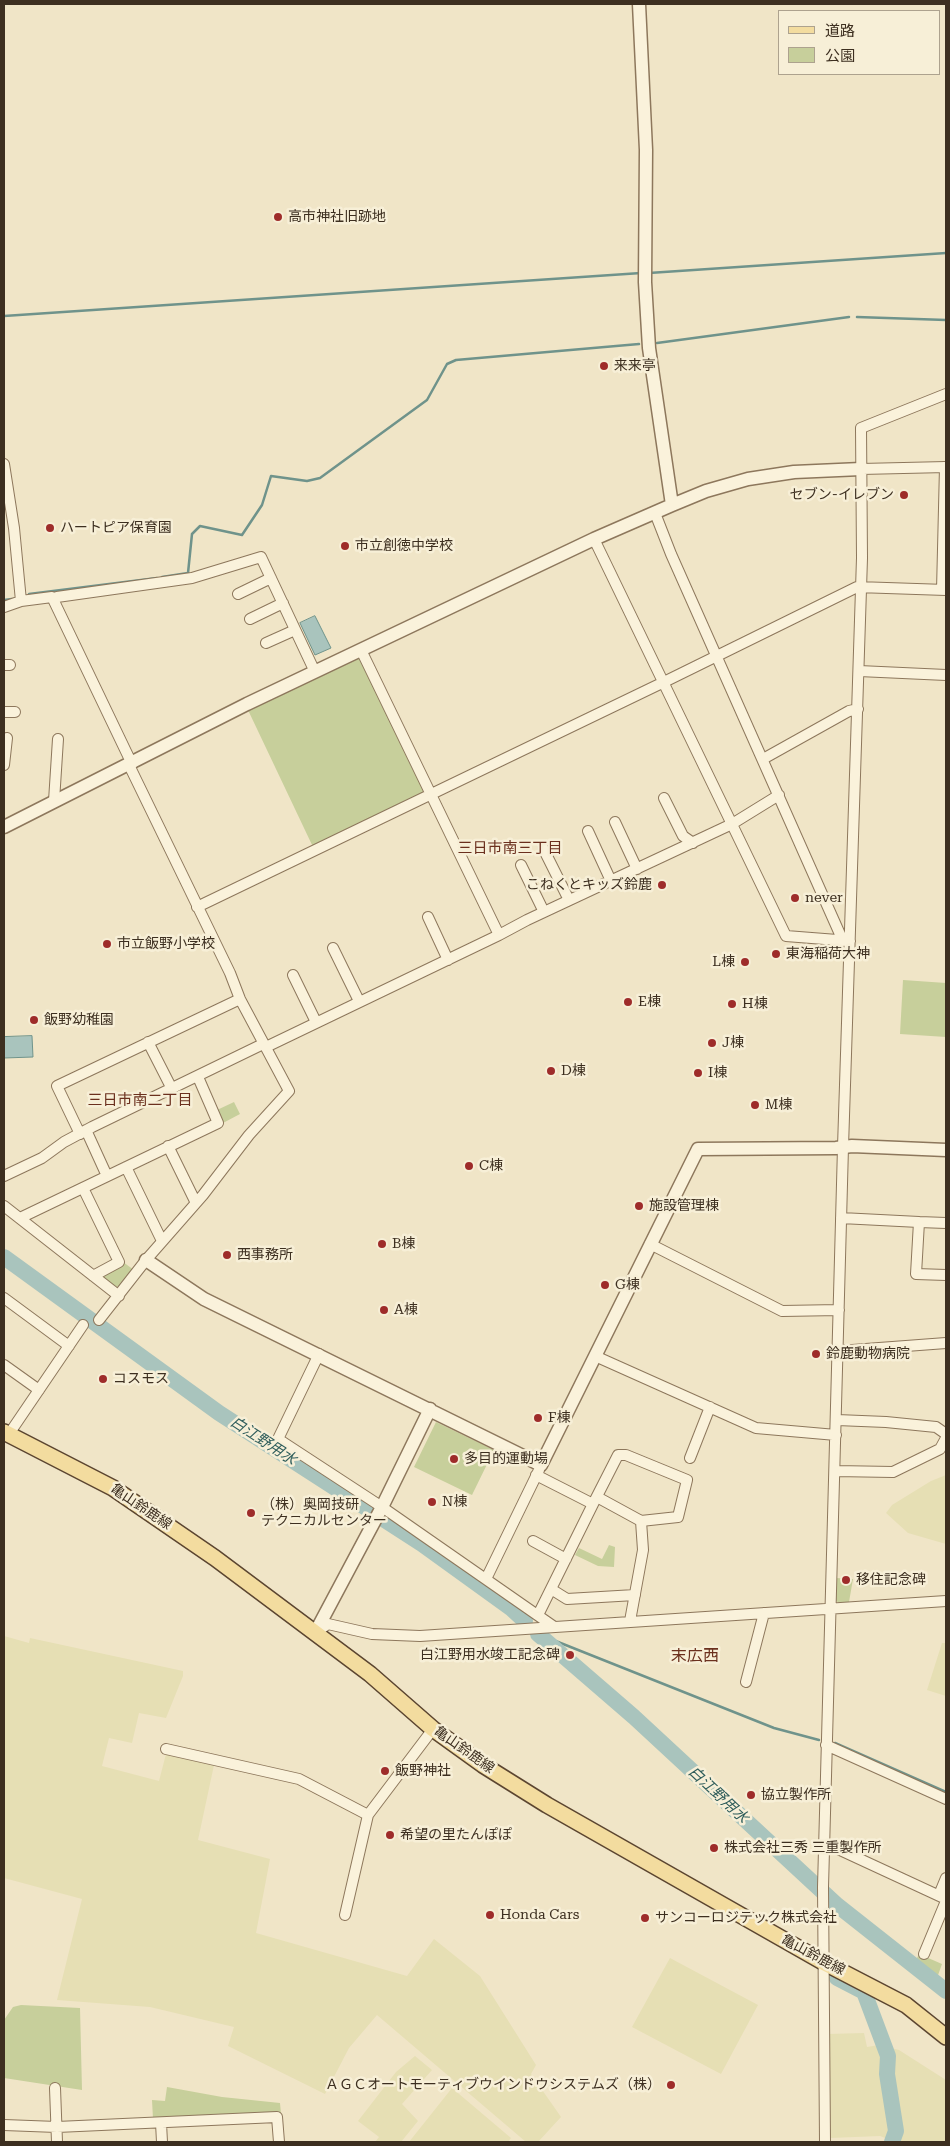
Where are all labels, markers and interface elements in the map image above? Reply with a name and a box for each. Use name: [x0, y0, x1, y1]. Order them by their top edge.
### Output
legend: [778, 10, 940, 75]
text: 道路: [825, 22, 855, 40]
text: 公園: [825, 47, 855, 65]
place label: 高市神社旧跡地: [288, 209, 386, 225]
marker: 高市神社旧跡地: [272, 211, 284, 223]
place label: 来来亭: [614, 358, 656, 374]
marker: 来来亭: [598, 360, 610, 372]
place label: セブン-イレブン: [790, 487, 894, 503]
marker: セブン-イレブン: [898, 489, 910, 501]
place label: ハートピア保育園: [60, 520, 172, 536]
marker: ハートピア保育園: [44, 522, 56, 534]
place label: 市立創徳中学校: [355, 538, 453, 554]
marker: 市立創徳中学校: [339, 540, 351, 552]
district label: 三日市南三丁目: [458, 840, 562, 858]
place label: こねくとキッズ鈴鹿: [526, 877, 652, 893]
marker: こねくとキッズ鈴鹿: [656, 879, 668, 891]
place label: never: [805, 890, 843, 906]
marker: never: [789, 892, 801, 904]
place label: 市立飯野小学校: [117, 936, 215, 952]
marker: 市立飯野小学校: [101, 938, 113, 950]
place label: 東海稲荷大神: [786, 946, 870, 962]
marker: 東海稲荷大神: [770, 948, 782, 960]
place label: L棟: [712, 954, 735, 970]
marker: L棟: [739, 956, 751, 968]
place label: E棟: [638, 994, 661, 1010]
marker: E棟: [622, 996, 634, 1008]
place label: H棟: [742, 996, 768, 1012]
marker: H棟: [726, 998, 738, 1010]
place label: 飯野幼稚園: [44, 1012, 114, 1028]
marker: 飯野幼稚園: [28, 1014, 40, 1026]
place label: J棟: [722, 1035, 744, 1051]
marker: J棟: [706, 1037, 718, 1049]
place label: D棟: [561, 1063, 586, 1079]
marker: D棟: [545, 1065, 557, 1077]
place label: I棟: [708, 1065, 727, 1081]
marker: I棟: [692, 1067, 704, 1079]
district label: 三日市南二丁目: [88, 1092, 192, 1110]
place label: M棟: [765, 1097, 792, 1113]
marker: M棟: [749, 1099, 761, 1111]
place label: C棟: [479, 1158, 503, 1174]
marker: C棟: [463, 1160, 475, 1172]
place label: 施設管理棟: [649, 1198, 719, 1214]
marker: 施設管理棟: [633, 1200, 645, 1212]
place label: B棟: [392, 1236, 415, 1252]
marker: B棟: [376, 1238, 388, 1250]
place label: 西事務所: [237, 1247, 293, 1263]
marker: 西事務所: [221, 1249, 233, 1261]
place label: G棟: [615, 1277, 640, 1293]
marker: G棟: [599, 1279, 611, 1291]
place label: A棟: [394, 1302, 418, 1318]
marker: A棟: [378, 1304, 390, 1316]
place label: 鈴鹿動物病院: [826, 1346, 910, 1362]
marker: 鈴鹿動物病院: [810, 1348, 822, 1360]
place label: コスモス: [113, 1371, 169, 1387]
marker: コスモス: [97, 1373, 109, 1385]
place label: F棟: [548, 1410, 570, 1426]
marker: F棟: [532, 1412, 544, 1424]
water label: 白江野用水: [227, 1413, 299, 1469]
place label: 多目的運動場: [464, 1451, 548, 1467]
marker: 多目的運動場: [448, 1453, 460, 1465]
street label: 亀山鈴鹿線: [107, 1480, 175, 1534]
place label: N棟: [442, 1494, 467, 1510]
marker: N棟: [426, 1496, 438, 1508]
place label: （株）奥岡技研 テクニカルセンター: [261, 1497, 387, 1530]
marker: （株）奥岡技研 テクニカルセンター: [245, 1507, 257, 1519]
place label: 移住記念碑: [856, 1572, 926, 1588]
marker: 移住記念碑: [840, 1574, 852, 1586]
district label: 末広西: [671, 1646, 719, 1666]
place label: 白江野用水竣工記念碑: [420, 1647, 560, 1663]
marker: 白江野用水竣工記念碑: [564, 1649, 576, 1661]
street label: 亀山鈴鹿線: [431, 1723, 497, 1777]
place label: 飯野神社: [395, 1763, 451, 1779]
water label: 白江野用水: [684, 1763, 752, 1827]
marker: 飯野神社: [379, 1765, 391, 1777]
place label: 協立製作所: [761, 1787, 831, 1803]
marker: 協立製作所: [745, 1789, 757, 1801]
place label: 希望の里たんぽぽ: [400, 1827, 512, 1843]
marker: 希望の里たんぽぽ: [384, 1829, 396, 1841]
place label: 株式会社三秀 三重製作所: [724, 1840, 882, 1856]
marker: 株式会社三秀 三重製作所: [708, 1842, 720, 1854]
place label: Honda Cars: [500, 1907, 579, 1923]
marker: Honda Cars: [484, 1909, 496, 1921]
place label: サンコーロジテック株式会社: [655, 1910, 837, 1926]
marker: サンコーロジテック株式会社: [639, 1912, 651, 1924]
street label: 亀山鈴鹿線: [778, 1931, 848, 1979]
place label: ＡＧＣオートモーティブウインドウシステムズ（株）: [325, 2077, 661, 2093]
marker: ＡＧＣオートモーティブウインドウシステムズ（株）: [665, 2079, 677, 2091]

